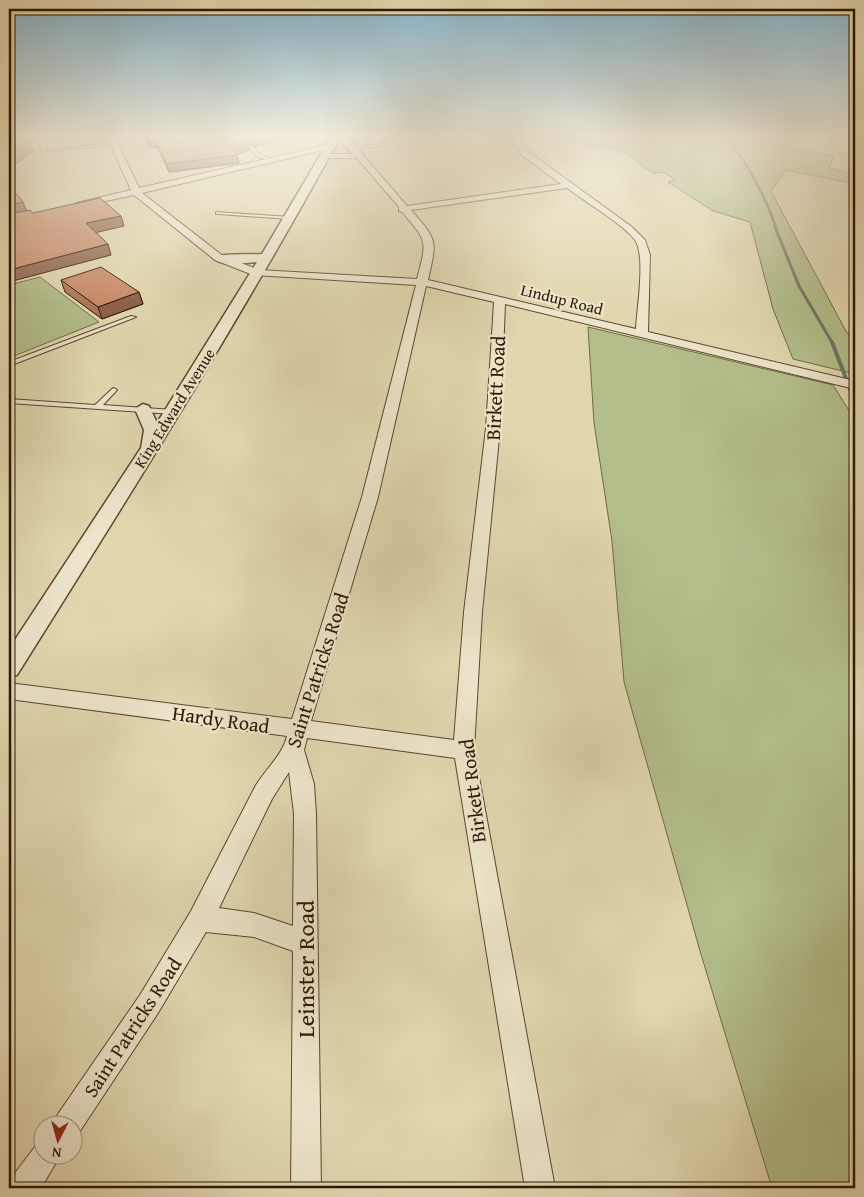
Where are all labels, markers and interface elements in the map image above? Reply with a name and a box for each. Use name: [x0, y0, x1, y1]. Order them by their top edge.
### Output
street label: Lindup Road: [518, 277, 606, 321]
street label: Birkett Road: [478, 335, 512, 441]
street label: King Edward Avenue: [127, 343, 221, 473]
street label: Saint Patricks Road: [278, 588, 356, 751]
street label: Hardy Road: [171, 698, 272, 740]
street label: Birkett Road: [451, 737, 493, 845]
street label: Leinster Road: [288, 900, 323, 1038]
street label: Saint Patricks Road: [76, 951, 188, 1103]
north arrow: [32, 1114, 82, 1164]
text: N: [50, 1142, 62, 1163]

